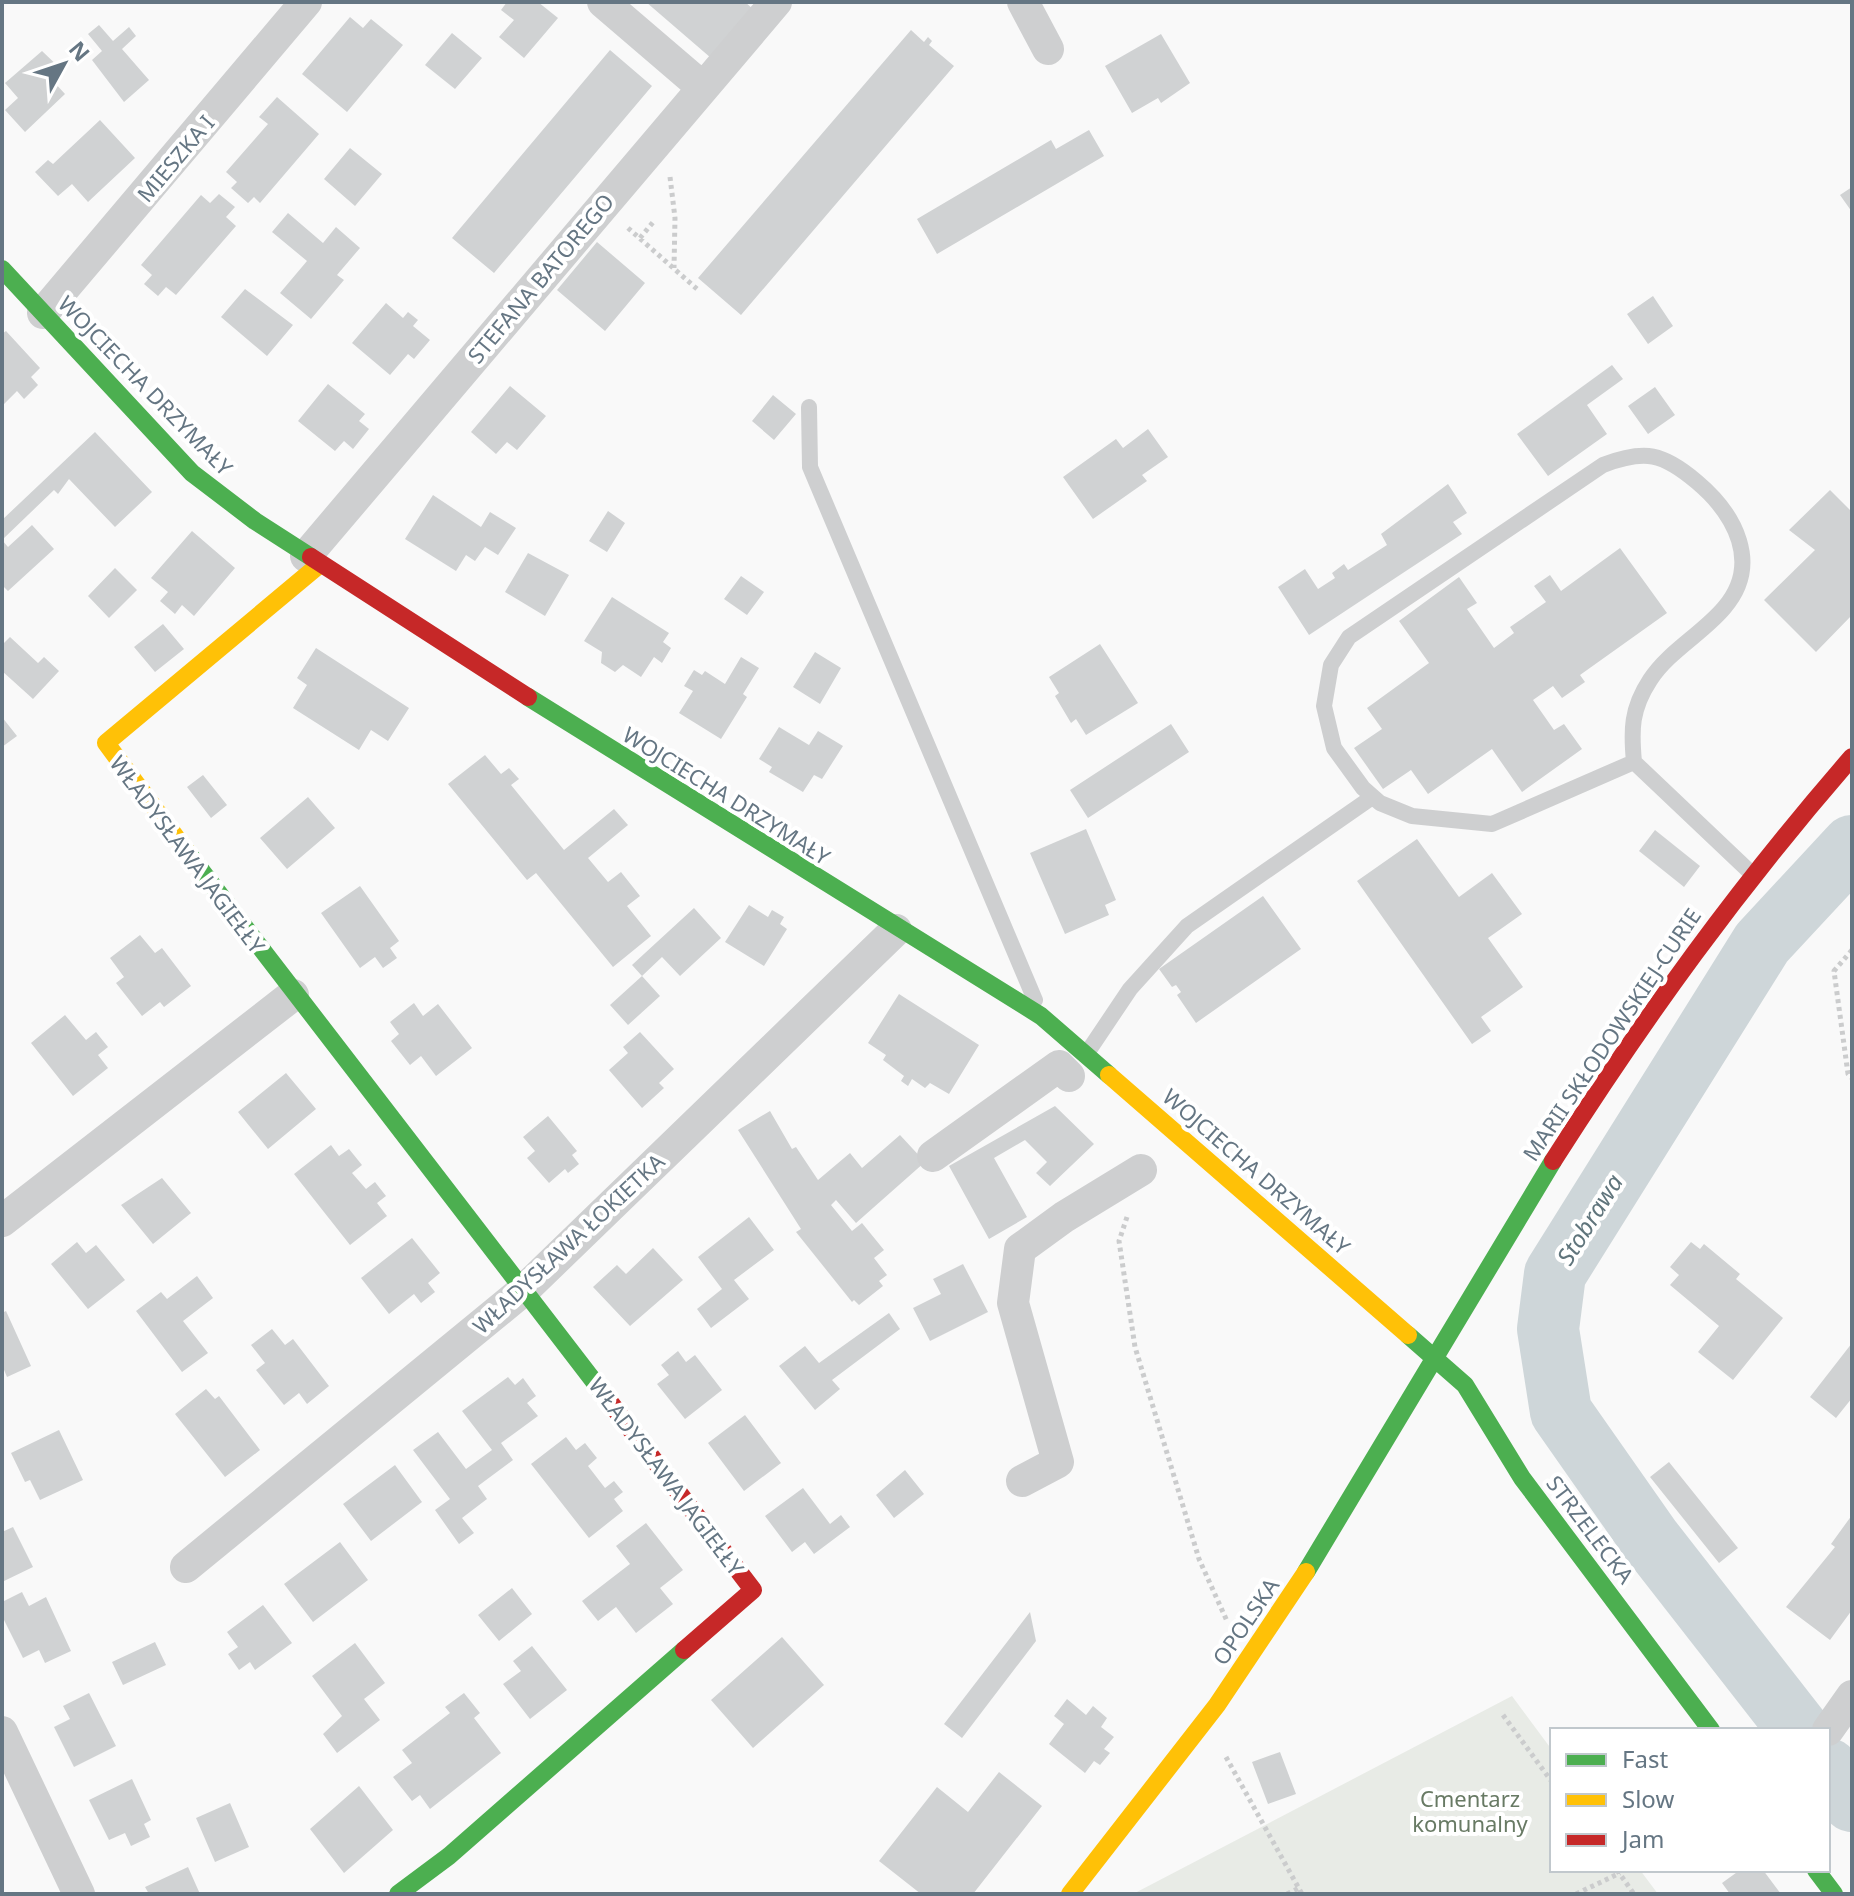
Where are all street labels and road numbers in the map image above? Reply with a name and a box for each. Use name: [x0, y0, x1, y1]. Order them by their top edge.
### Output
street label: MIESZKA I: [130, 108, 220, 208]
street label: STEFANA BATOREGO: [460, 187, 620, 369]
street label: WOJCIECHA DRZYMAŁY: [52, 289, 240, 482]
street label: WOJCIECHA DRZYMAŁY: [618, 719, 837, 871]
street label: WŁADYSŁAWA JAGIEŁŁY: [104, 749, 273, 960]
street label: MARII SKŁODOWSKIEJ-CURIE: [1515, 902, 1707, 1166]
street label: WOJCIECHA DRZYMAŁY: [1157, 1081, 1357, 1261]
street label: WŁADYSŁAWA ŁOKIETKA: [466, 1145, 671, 1340]
street label: WŁADYSŁAWA JAGIEŁŁY: [583, 1371, 752, 1582]
street label: STRZELECKA: [1540, 1469, 1642, 1590]
street label: OPOLSKA: [1205, 1571, 1286, 1670]

